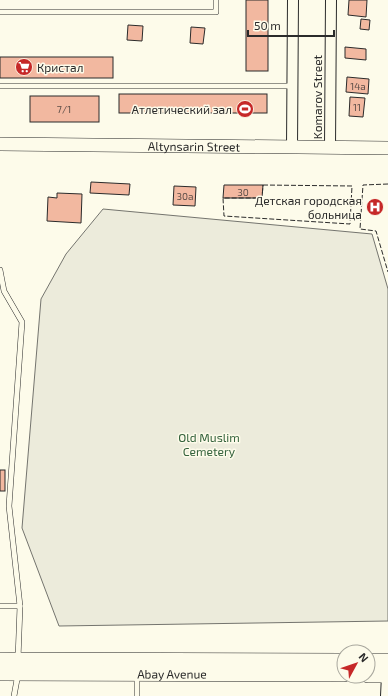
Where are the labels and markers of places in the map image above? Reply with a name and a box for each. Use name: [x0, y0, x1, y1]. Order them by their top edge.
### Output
supermarket icon: Кристал: [14, 57, 34, 77]
place label: Кристал: [37, 60, 83, 74]
sports icon: Атлетический зал: [235, 99, 255, 119]
place label: Атлетический зал: [131, 102, 232, 116]
place label: Детская городская больница: [255, 193, 362, 221]
hospital icon: Детская городская больница: [365, 197, 385, 217]

